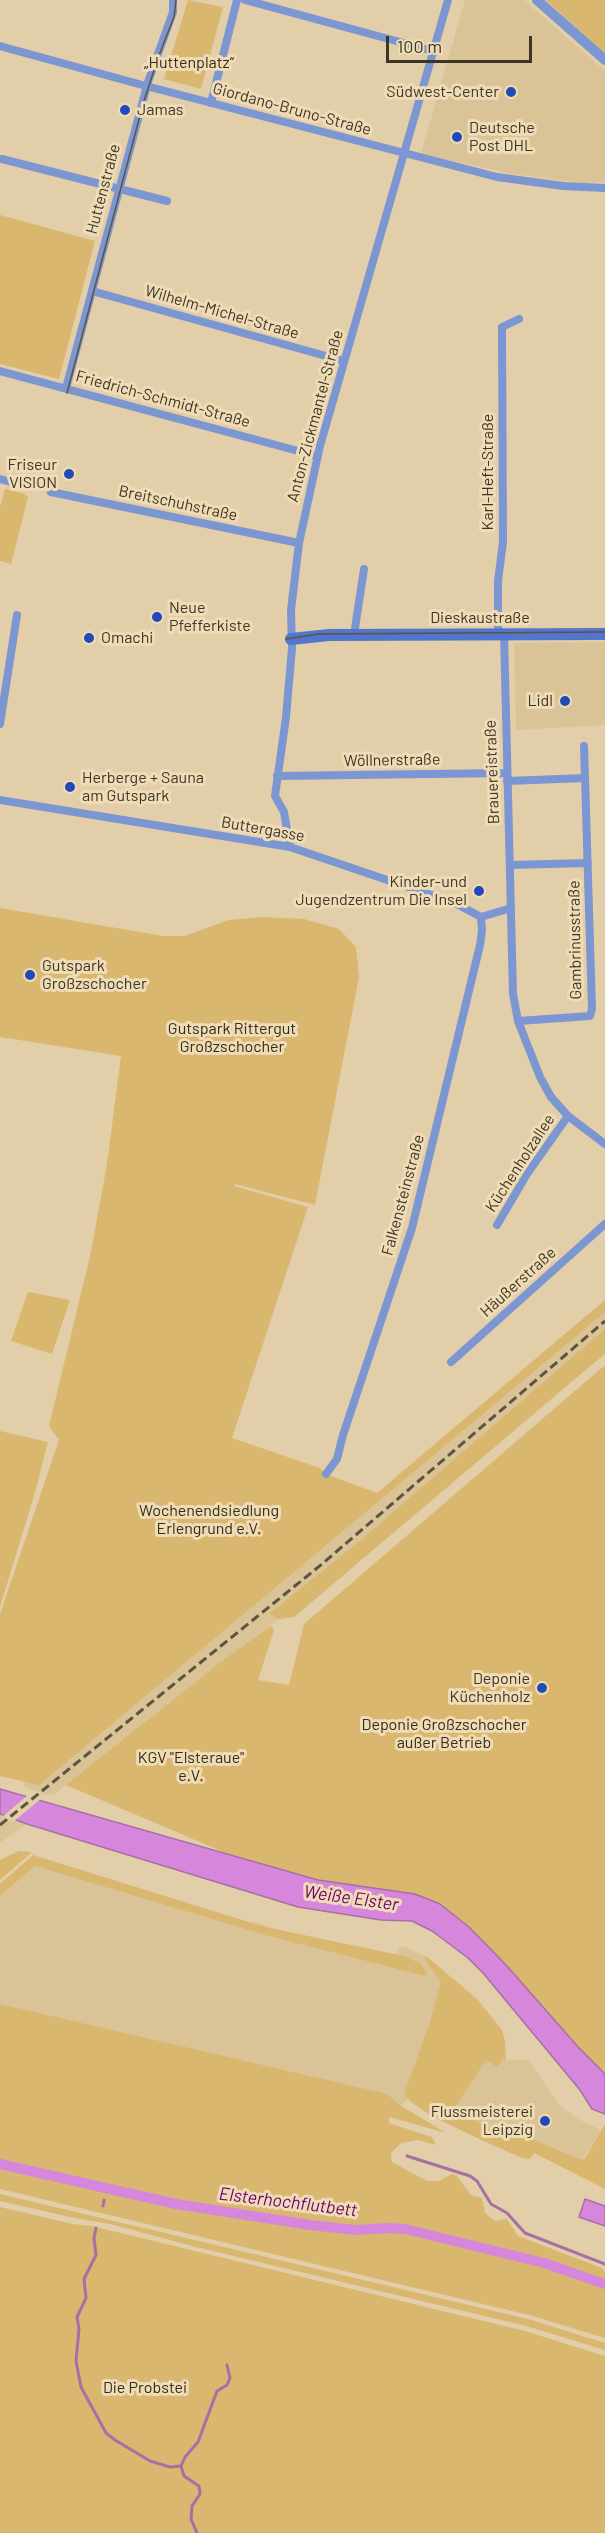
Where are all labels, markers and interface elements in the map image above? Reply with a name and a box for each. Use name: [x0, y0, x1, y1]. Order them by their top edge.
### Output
scale bar: [389, 24, 534, 62]
text: 100 m: [397, 35, 442, 57]
park label: „Huttenplatz“: [144, 53, 234, 73]
street label: Giordano-Bruno-Straße: [211, 79, 373, 139]
place label: Südwest-Center: [386, 82, 499, 102]
marker: Südwest-Center: [504, 85, 518, 99]
place label: Jamas: [137, 100, 184, 120]
marker: Jamas: [118, 103, 132, 117]
place label: Deutsche Post DHL: [469, 118, 535, 156]
marker: Deutsche Post DHL: [450, 130, 464, 144]
street label: Huttenstraße: [82, 142, 124, 236]
street label: Wilhelm-Michel-Straße: [143, 281, 301, 343]
street label: Anton-Zickmantel-Straße: [283, 328, 347, 504]
street label: Friedrich-Schmidt-Straße: [74, 366, 252, 432]
street label: Karl-Heft-Straße: [478, 414, 498, 530]
place label: Friseur VISION: [8, 455, 57, 493]
marker: Friseur VISION: [62, 467, 76, 481]
street label: Breitschuhstraße: [117, 481, 239, 525]
place label: Neue Pfefferkiste: [169, 598, 251, 636]
street label: Dieskaustraße: [430, 608, 530, 628]
marker: Neue Pfefferkiste: [150, 610, 164, 624]
place label: Omachi: [101, 628, 153, 648]
marker: Omachi: [82, 631, 96, 645]
place label: Lidl: [527, 691, 553, 711]
marker: Lidl: [558, 694, 572, 708]
street label: Brauereistraße: [481, 720, 503, 824]
street label: Wöllnerstraße: [343, 750, 441, 770]
place label: Herberge + Sauna am Gutspark: [82, 768, 204, 806]
marker: Herberge + Sauna am Gutspark: [63, 780, 77, 794]
street label: Buttergasse: [220, 812, 306, 846]
place label: Kinder-und Jugendzentrum Die Insel: [296, 872, 467, 910]
street label: Gambrinusstraße: [564, 880, 586, 1000]
marker: Kinder-und Jugendzentrum Die Insel: [472, 884, 486, 898]
place label: Gutspark Großzschocher: [42, 956, 147, 994]
marker: Gutspark Großzschocher: [23, 968, 37, 982]
park label: Gutspark Rittergut Großzschocher: [168, 1019, 296, 1057]
street label: Küchenholzallee: [481, 1110, 559, 1216]
street label: Falkensteinstraße: [378, 1132, 428, 1258]
street label: Häußerstraße: [476, 1243, 560, 1321]
park label: Wochenendsiedlung Erlengrund e.V.: [139, 1501, 279, 1539]
place label: Deponie Küchenholz: [450, 1669, 530, 1707]
marker: Deponie Küchenholz: [535, 1681, 549, 1695]
park label: Deponie Großzschocher außer Betrieb: [361, 1715, 527, 1753]
park label: KGV "Elsteraue" e.V.: [138, 1748, 244, 1786]
water label: Weiße Elster: [302, 1881, 400, 1915]
place label: Flussmeisterei Leipzig: [431, 2102, 533, 2140]
marker: Flussmeisterei Leipzig: [538, 2114, 552, 2128]
water label: Elsterhochflutbett: [218, 2183, 358, 2221]
park label: Die Probstei: [103, 2378, 187, 2398]

